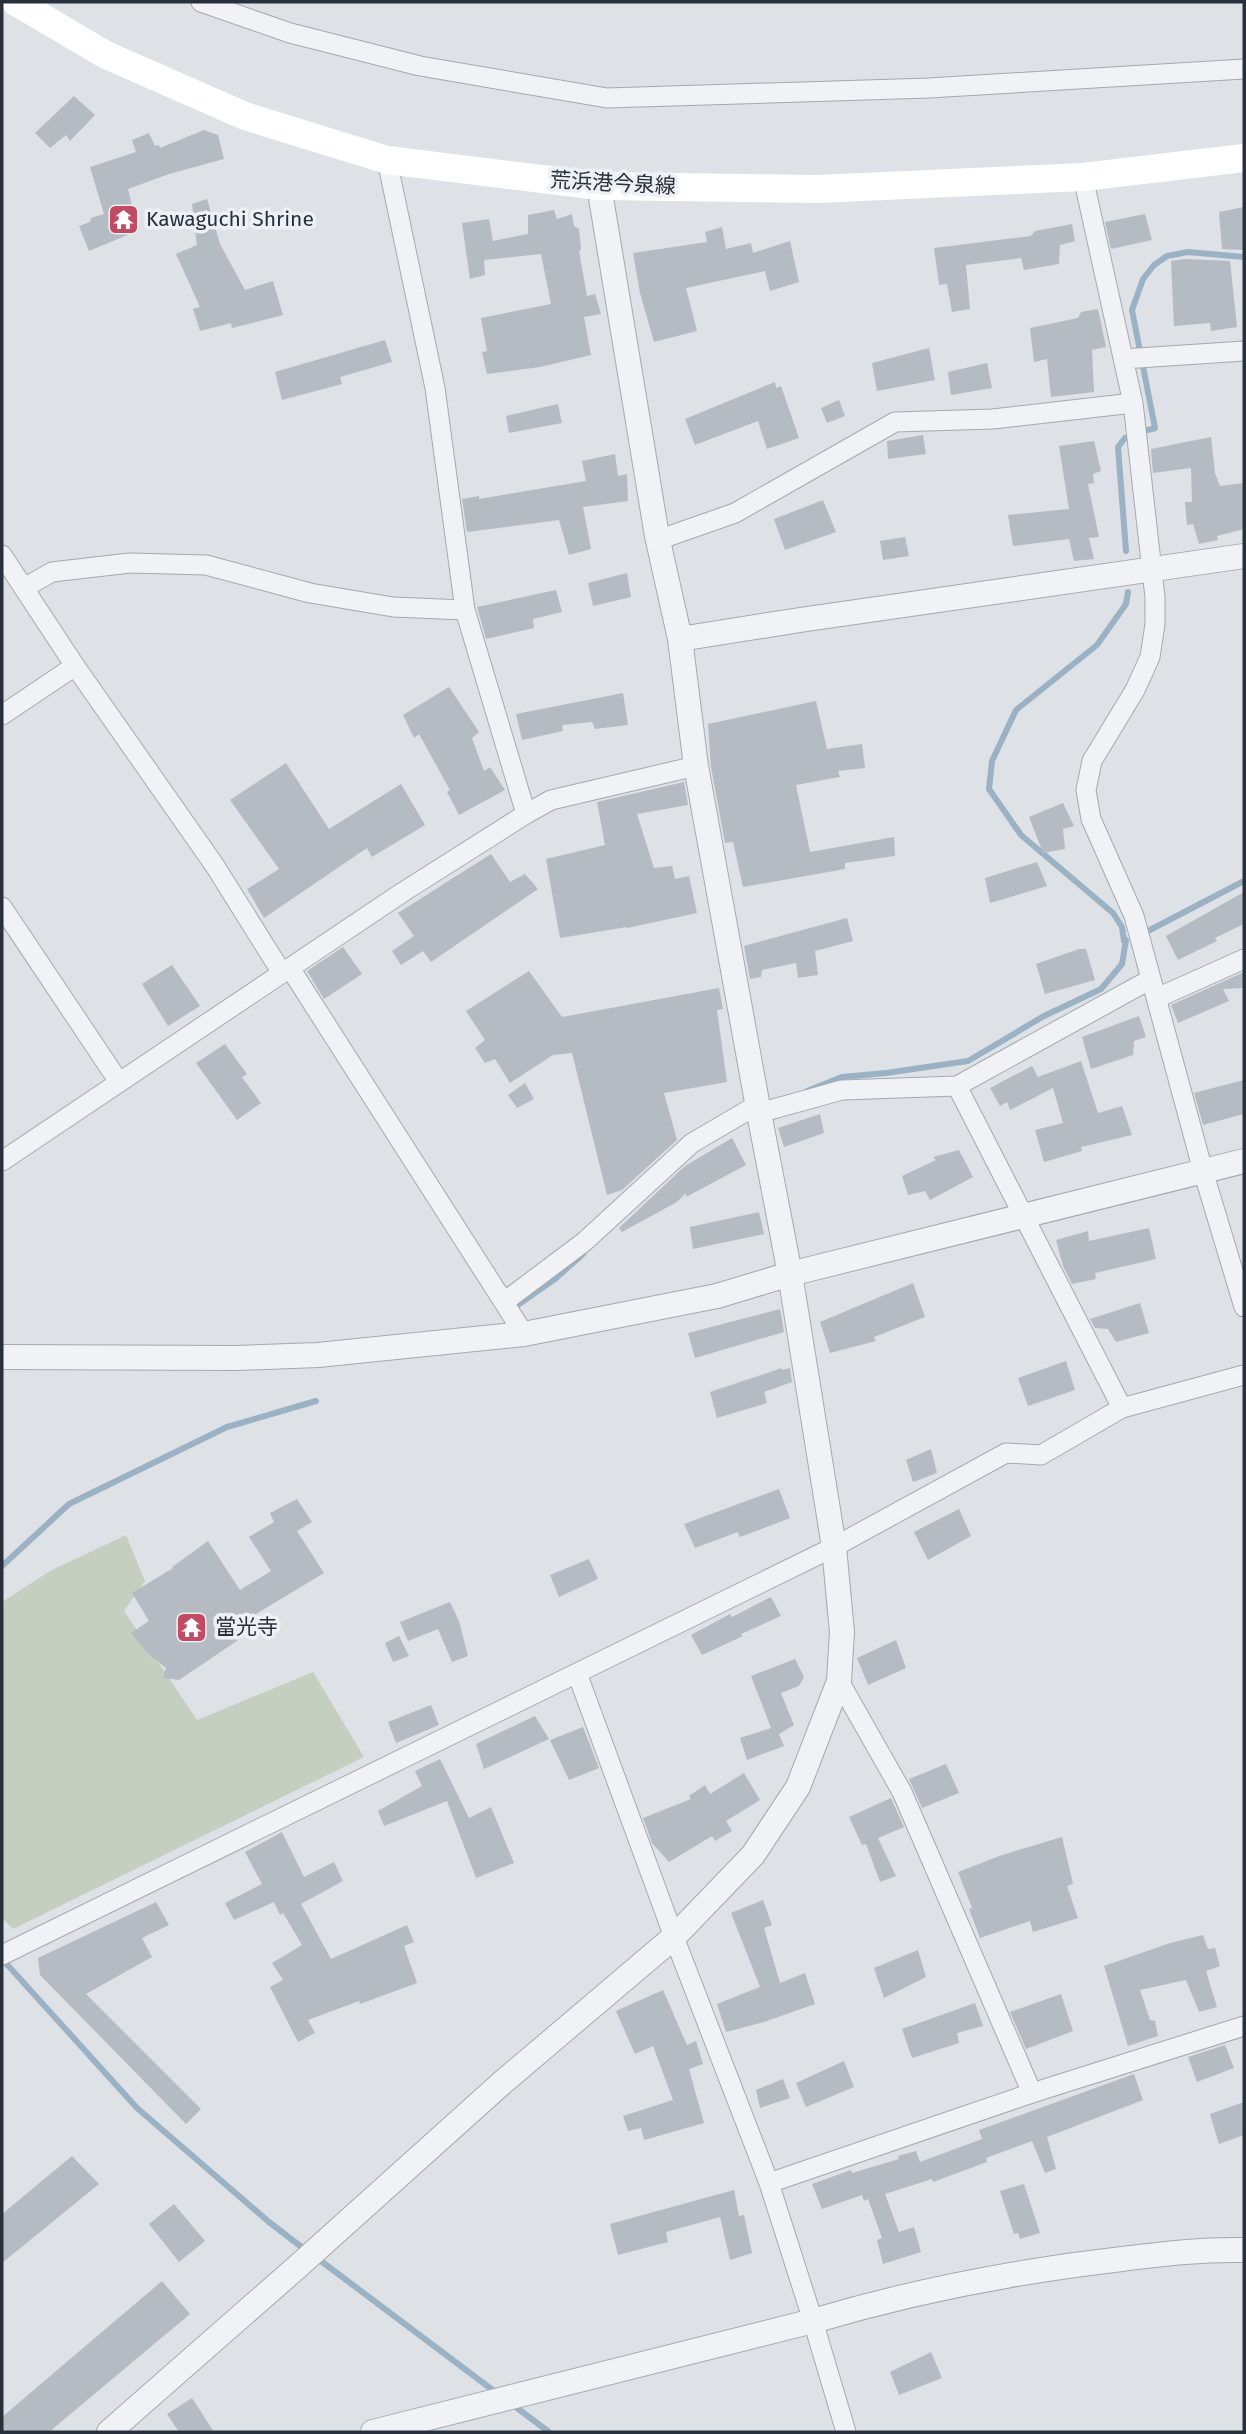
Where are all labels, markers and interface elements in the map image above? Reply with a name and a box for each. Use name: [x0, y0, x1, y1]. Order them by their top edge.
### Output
street label: 荒浜港今泉線: [549, 167, 677, 199]
temple icon: Kawaguchi Shrine: [106, 202, 140, 236]
place label: Kawaguchi Shrine: [146, 206, 314, 232]
temple icon: 當光寺: [175, 1610, 209, 1644]
place label: 當光寺: [215, 1614, 278, 1640]

